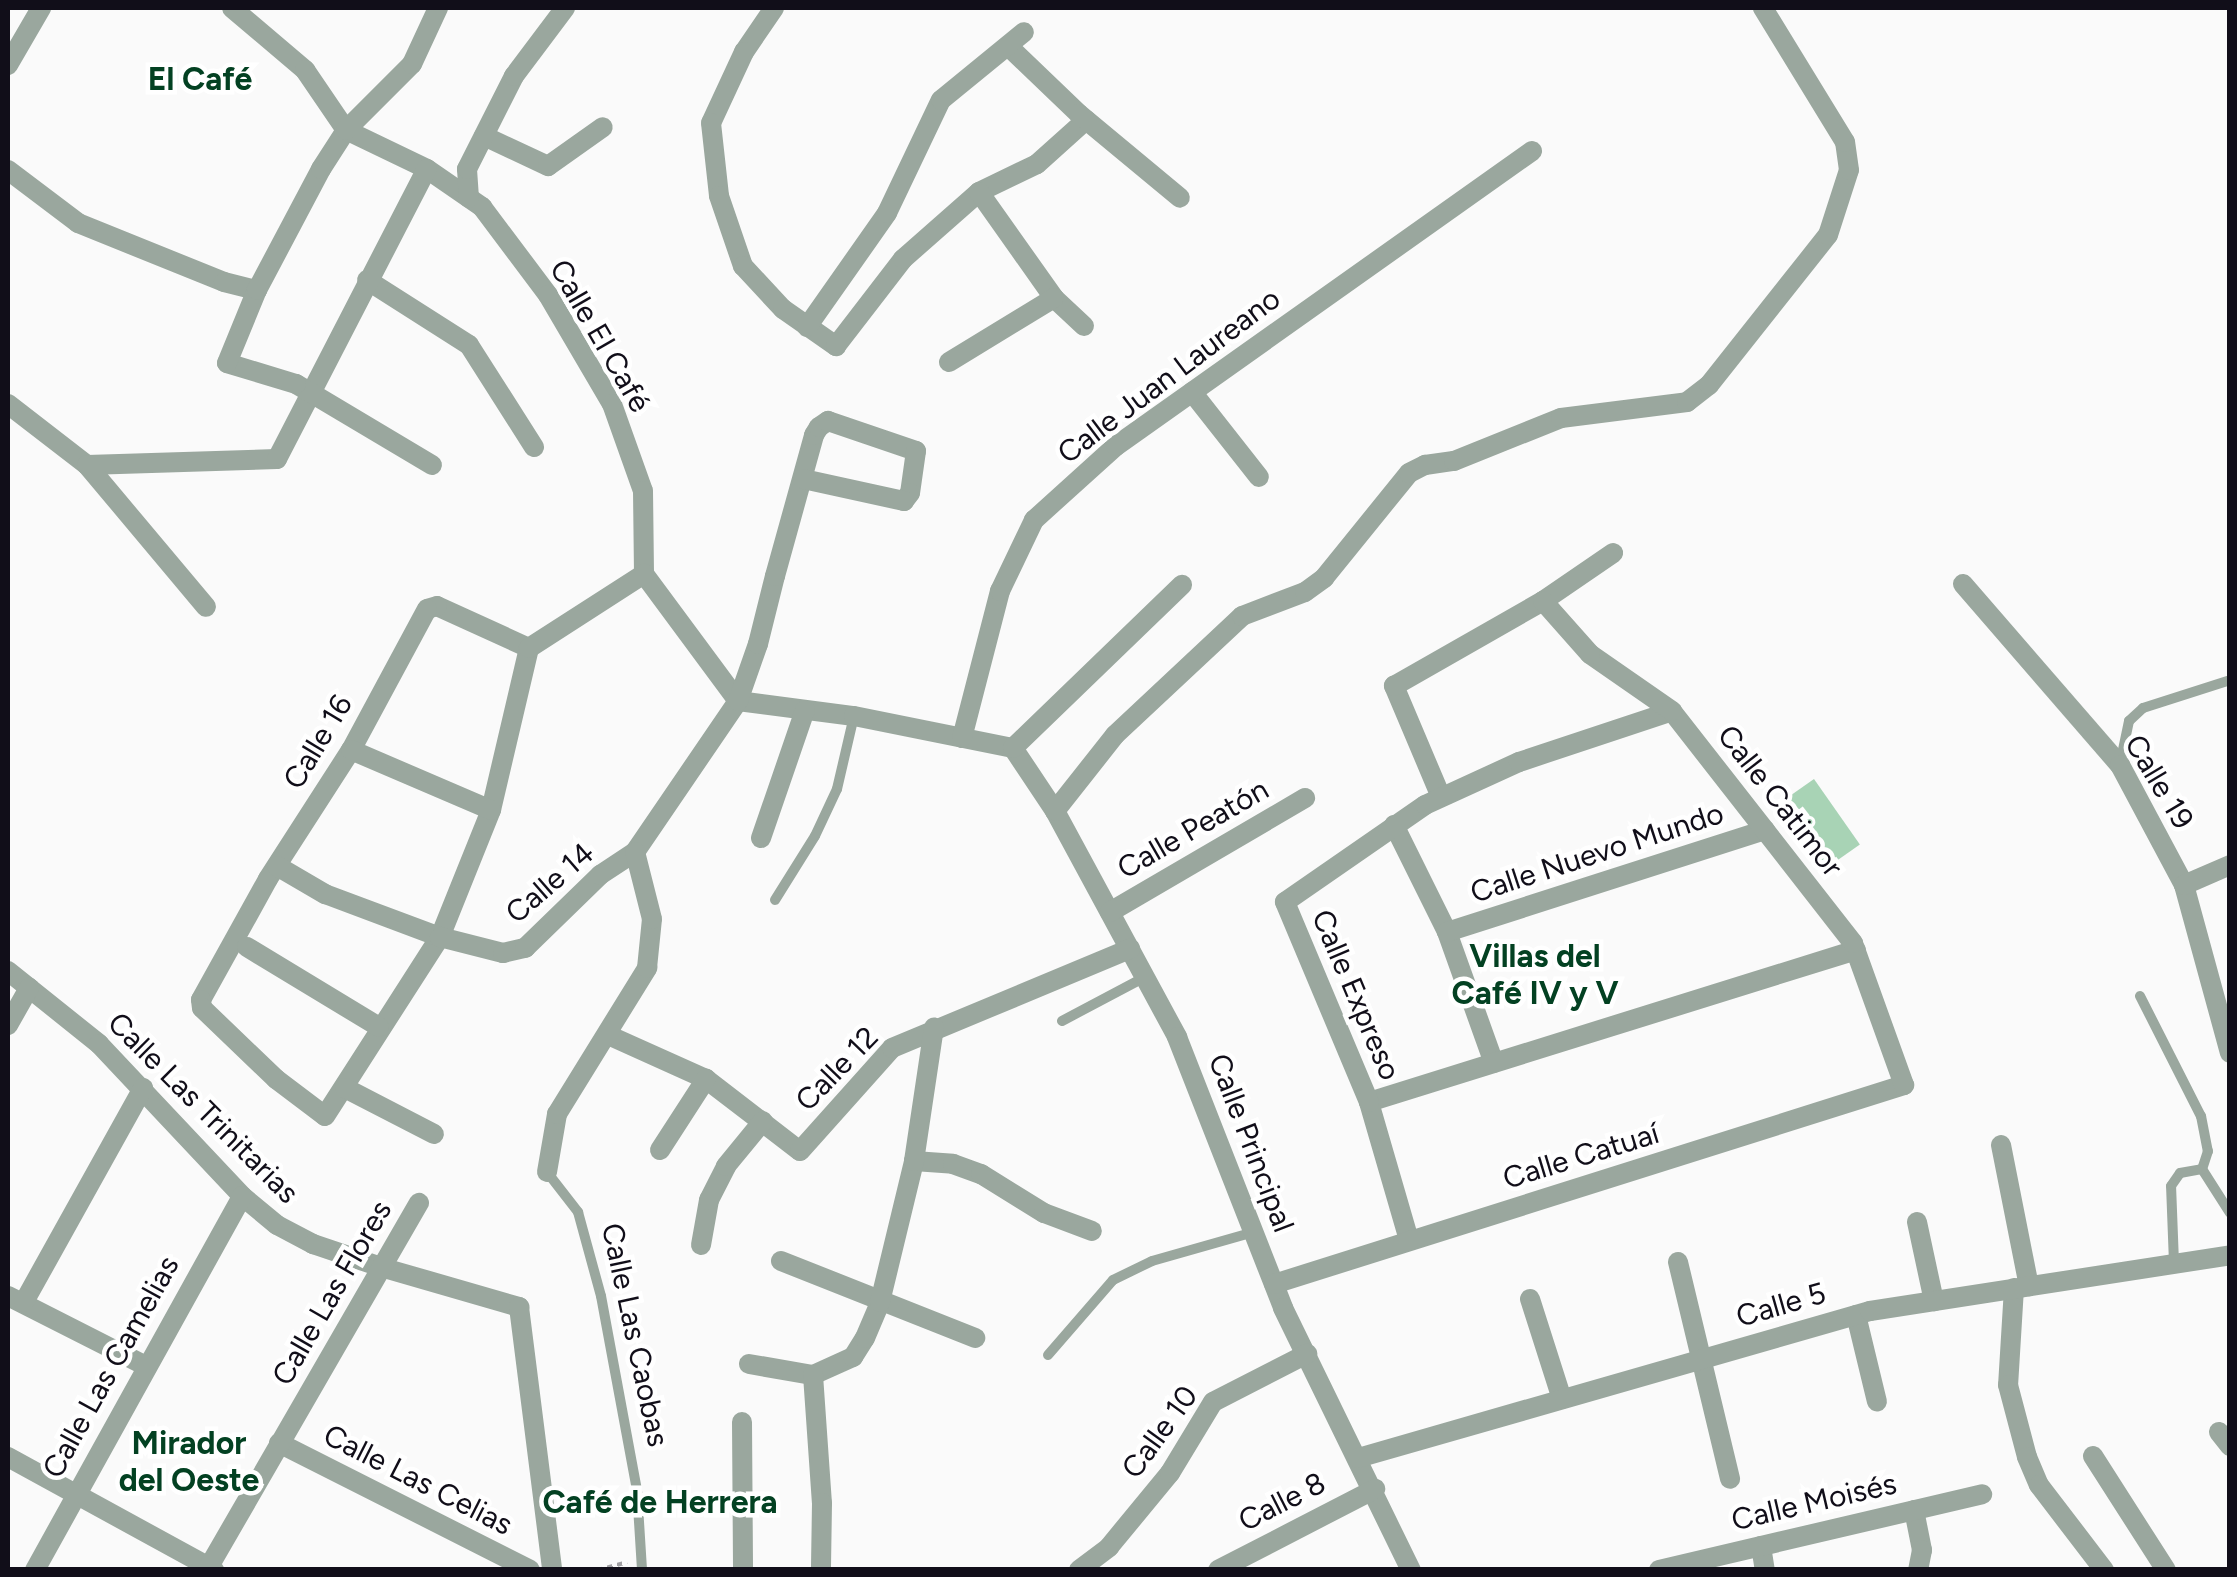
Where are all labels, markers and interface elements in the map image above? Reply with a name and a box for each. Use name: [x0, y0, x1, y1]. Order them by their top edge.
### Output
district label: El Café: [148, 60, 252, 98]
street label: Calle El Café: [542, 253, 658, 419]
street label: Calle Juan Laureano: [1051, 281, 1287, 471]
street label: Calle 16: [276, 688, 360, 796]
street label: Calle Catimor: [1710, 718, 1850, 884]
street label: Calle 19: [2117, 728, 2201, 836]
street label: Calle Peatón: [1111, 771, 1275, 887]
street label: Calle Nuevo Mundo: [1466, 795, 1728, 911]
street label: Calle 14: [499, 835, 601, 931]
street label: Calle Expreso: [1304, 904, 1408, 1086]
district label: Villas del Café IV y V: [1451, 938, 1619, 1013]
street label: Calle Las Trinitarias: [100, 1005, 306, 1211]
street label: Calle 12: [788, 1019, 886, 1119]
street label: Calle Principal: [1201, 1049, 1301, 1237]
street label: Calle Catuaí: [1499, 1115, 1663, 1197]
street label: Calle Las Flores: [265, 1194, 399, 1392]
street label: Calle Las Caobas: [594, 1220, 676, 1450]
street label: Calle Las Camelias: [35, 1250, 187, 1484]
street label: Calle 5: [1732, 1275, 1830, 1335]
street label: Calle 10: [1114, 1379, 1206, 1485]
street label: Calle Las Celias: [318, 1417, 518, 1543]
district label: Mirador del Oeste: [119, 1425, 259, 1500]
street label: Calle 8: [1233, 1465, 1331, 1539]
street label: Calle Moisés: [1728, 1466, 1900, 1538]
district label: Café de Herrera: [542, 1483, 778, 1521]

